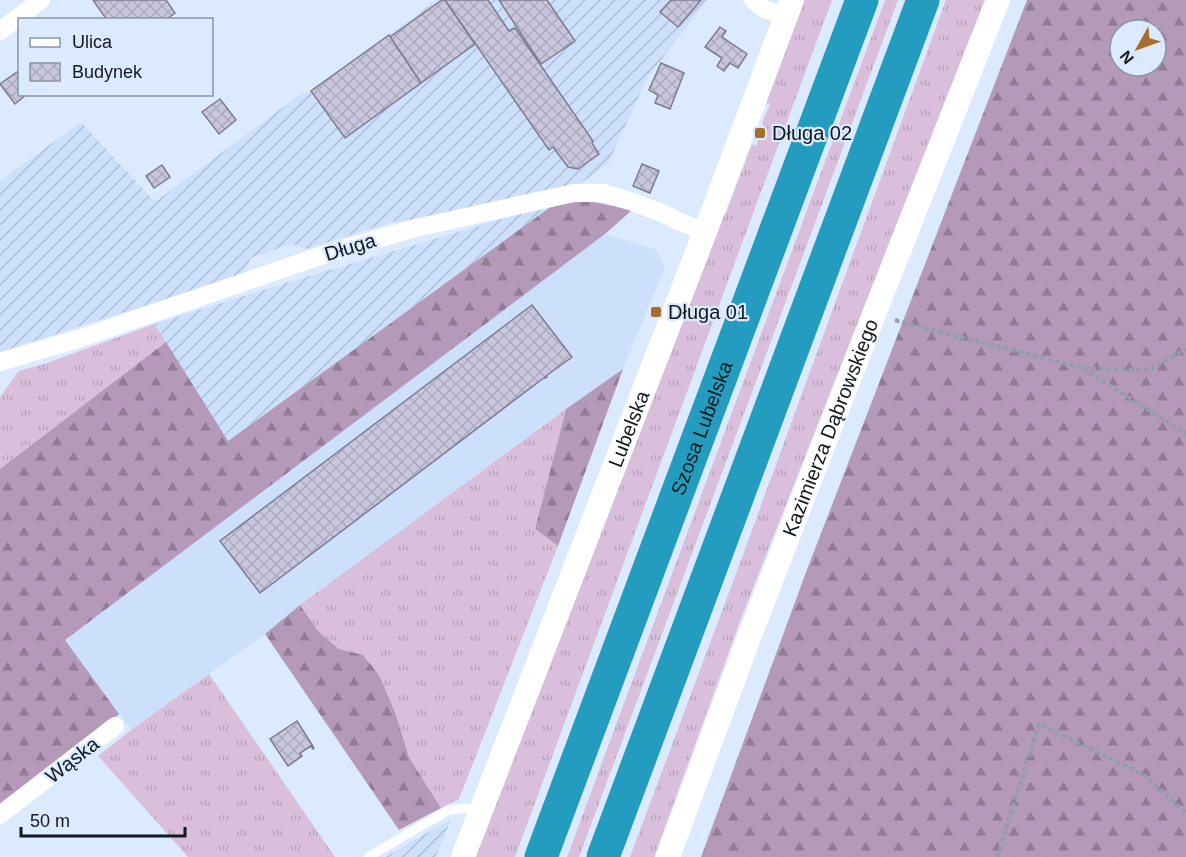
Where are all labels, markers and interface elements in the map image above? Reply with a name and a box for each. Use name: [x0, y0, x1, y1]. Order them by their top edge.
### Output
legend: [18, 18, 213, 96]
north arrow: [1108, 18, 1168, 78]
text: Ulica: [72, 32, 113, 52]
text: N: [1117, 47, 1137, 67]
text: Budynek: [72, 62, 143, 82]
place label: Długa 02: [772, 122, 852, 144]
marker: Długa 02: [753, 126, 767, 140]
street label: Długa: [322, 229, 379, 265]
place label: Długa 01: [668, 301, 748, 323]
marker: Długa 01: [649, 305, 663, 319]
street label: Kazimierza Dąbrowskiego: [778, 316, 882, 539]
street label: Szosa Lubelska: [667, 357, 737, 498]
street label: Lubelska: [604, 387, 654, 470]
street label: Wąska: [41, 732, 104, 787]
scale bar: [21, 800, 184, 838]
text: 50 m: [30, 811, 70, 831]

